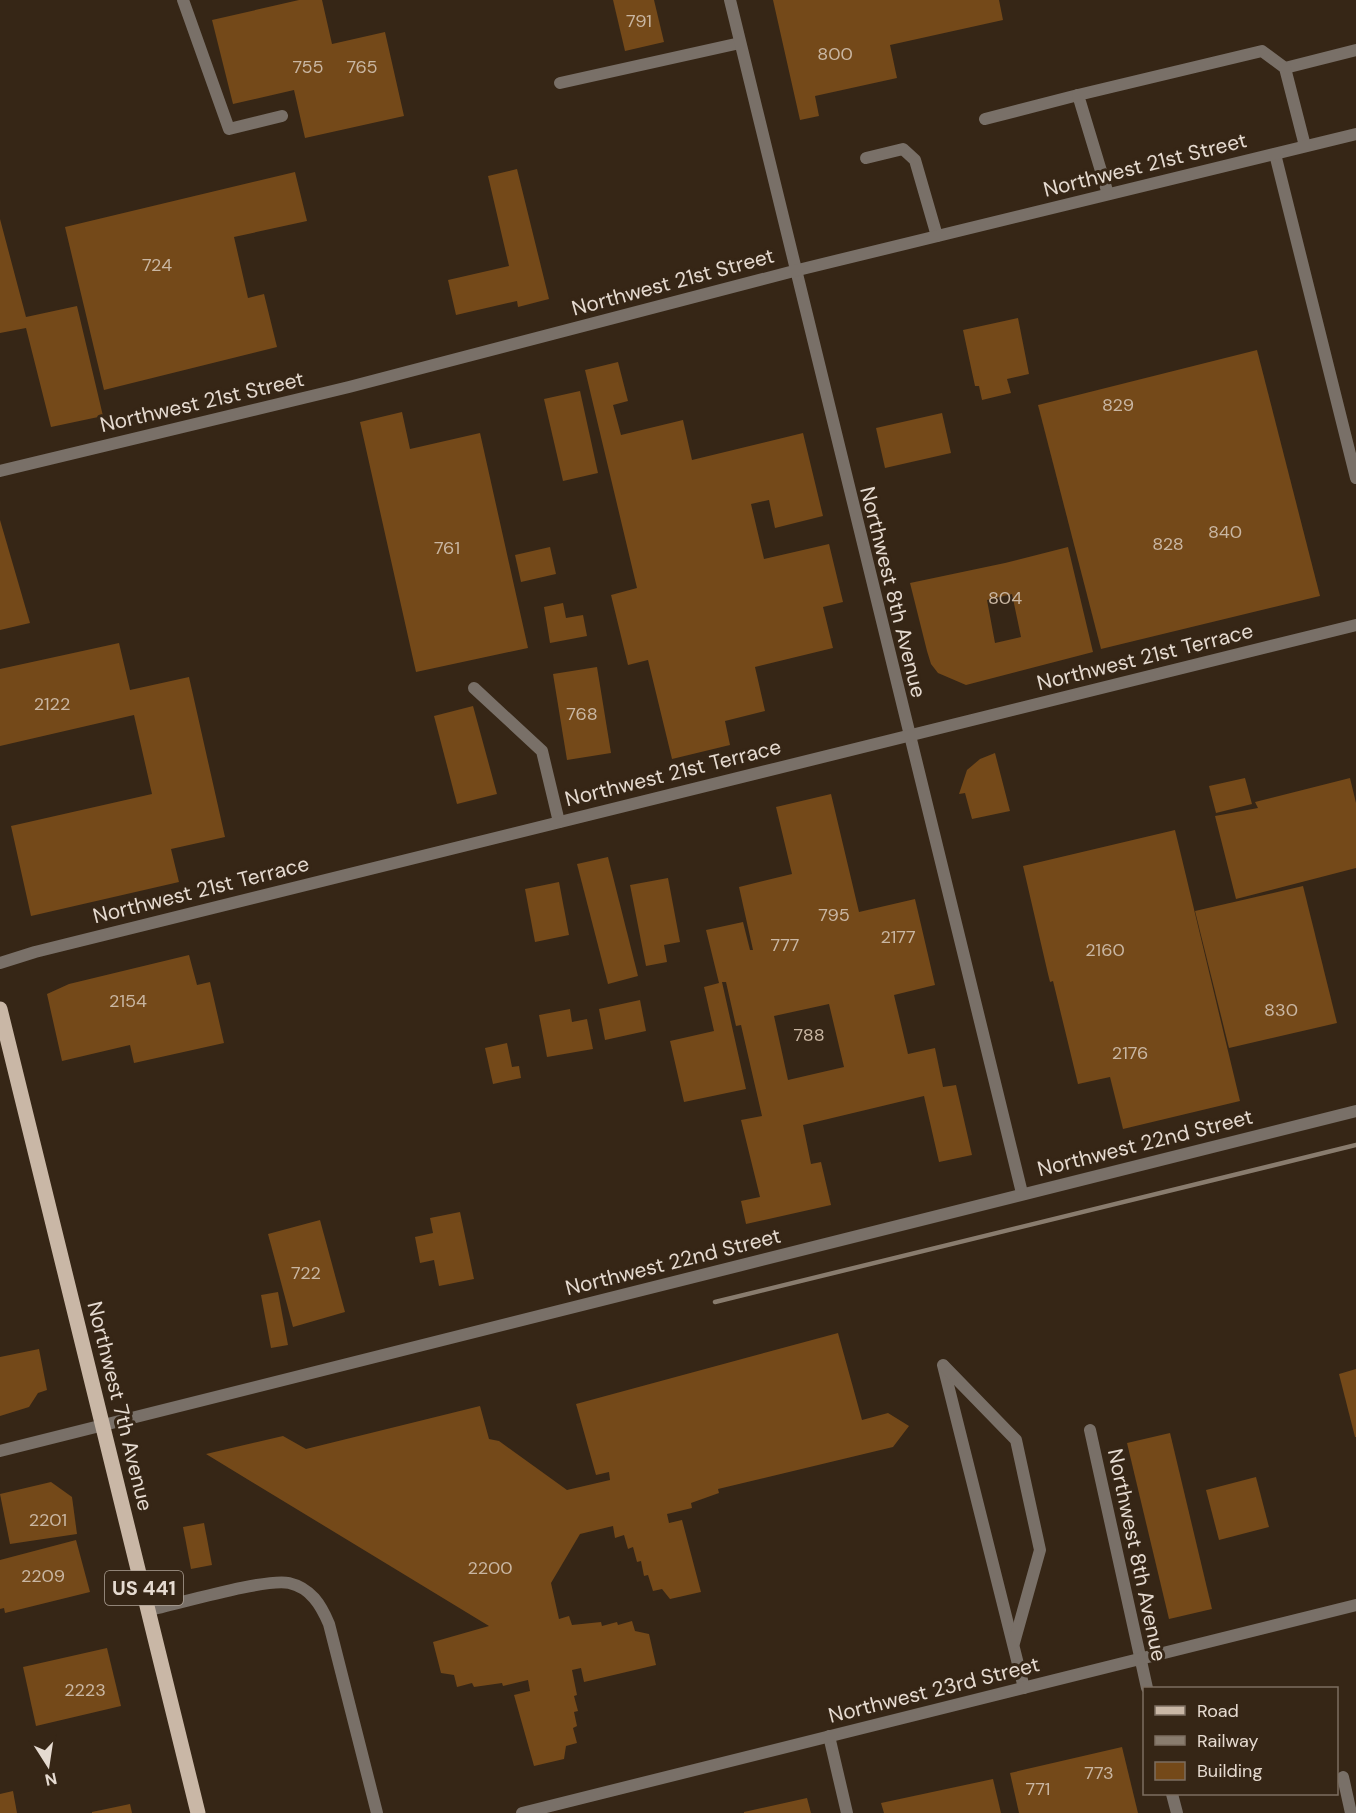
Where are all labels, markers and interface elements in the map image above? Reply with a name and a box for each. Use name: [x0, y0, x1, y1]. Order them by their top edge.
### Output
house number: 791: [626, 9, 652, 33]
house number: 800: [817, 42, 853, 66]
house number: 755: [292, 55, 324, 79]
house number: 765: [346, 55, 378, 79]
street label: Northwest 21st Street: [1040, 126, 1250, 204]
street label: Northwest 21st Street: [569, 241, 777, 323]
house number: 724: [142, 253, 172, 277]
street label: Northwest 21st Street: [97, 365, 307, 439]
house number: 829: [1102, 393, 1134, 417]
street label: Northwest 8th Avenue: [853, 484, 933, 700]
house number: 840: [1208, 520, 1242, 544]
house number: 828: [1152, 532, 1184, 556]
house number: 761: [434, 536, 460, 560]
house number: 804: [988, 586, 1022, 610]
street label: Northwest 21st Terrace: [1034, 617, 1256, 697]
house number: 2122: [34, 692, 70, 716]
house number: 768: [566, 702, 598, 726]
street label: Northwest 21st Terrace: [562, 733, 784, 813]
street label: Northwest 21st Terrace: [90, 850, 312, 930]
house number: 795: [818, 903, 850, 927]
house number: 2177: [880, 925, 916, 949]
house number: 777: [771, 933, 799, 957]
house number: 2160: [1085, 938, 1125, 962]
house number: 2154: [109, 989, 147, 1013]
house number: 830: [1264, 998, 1298, 1022]
house number: 788: [793, 1023, 825, 1047]
house number: 2176: [1112, 1041, 1148, 1065]
street label: Northwest 22nd Street: [1034, 1103, 1256, 1183]
street label: Northwest 22nd Street: [562, 1222, 784, 1302]
house number: 722: [291, 1261, 321, 1285]
street label: Northwest 7th Avenue: [80, 1298, 160, 1514]
street label: Northwest 8th Avenue: [1101, 1446, 1173, 1664]
house number: 2201: [29, 1508, 67, 1532]
house number: 2200: [467, 1556, 513, 1580]
house number: 2209: [21, 1564, 65, 1588]
road number: US 441: [105, 1571, 183, 1605]
street label: Northwest 23rd Street: [826, 1650, 1042, 1730]
house number: 2223: [64, 1678, 106, 1702]
legend: [1143, 1687, 1338, 1795]
text: Road: [1197, 1699, 1239, 1723]
text: Railway: [1197, 1729, 1259, 1753]
north arrow: [18, 1735, 78, 1795]
text: Building: [1197, 1759, 1262, 1783]
house number: 773: [1084, 1761, 1114, 1785]
text: N: [43, 1768, 59, 1791]
house number: 771: [1026, 1777, 1050, 1801]

